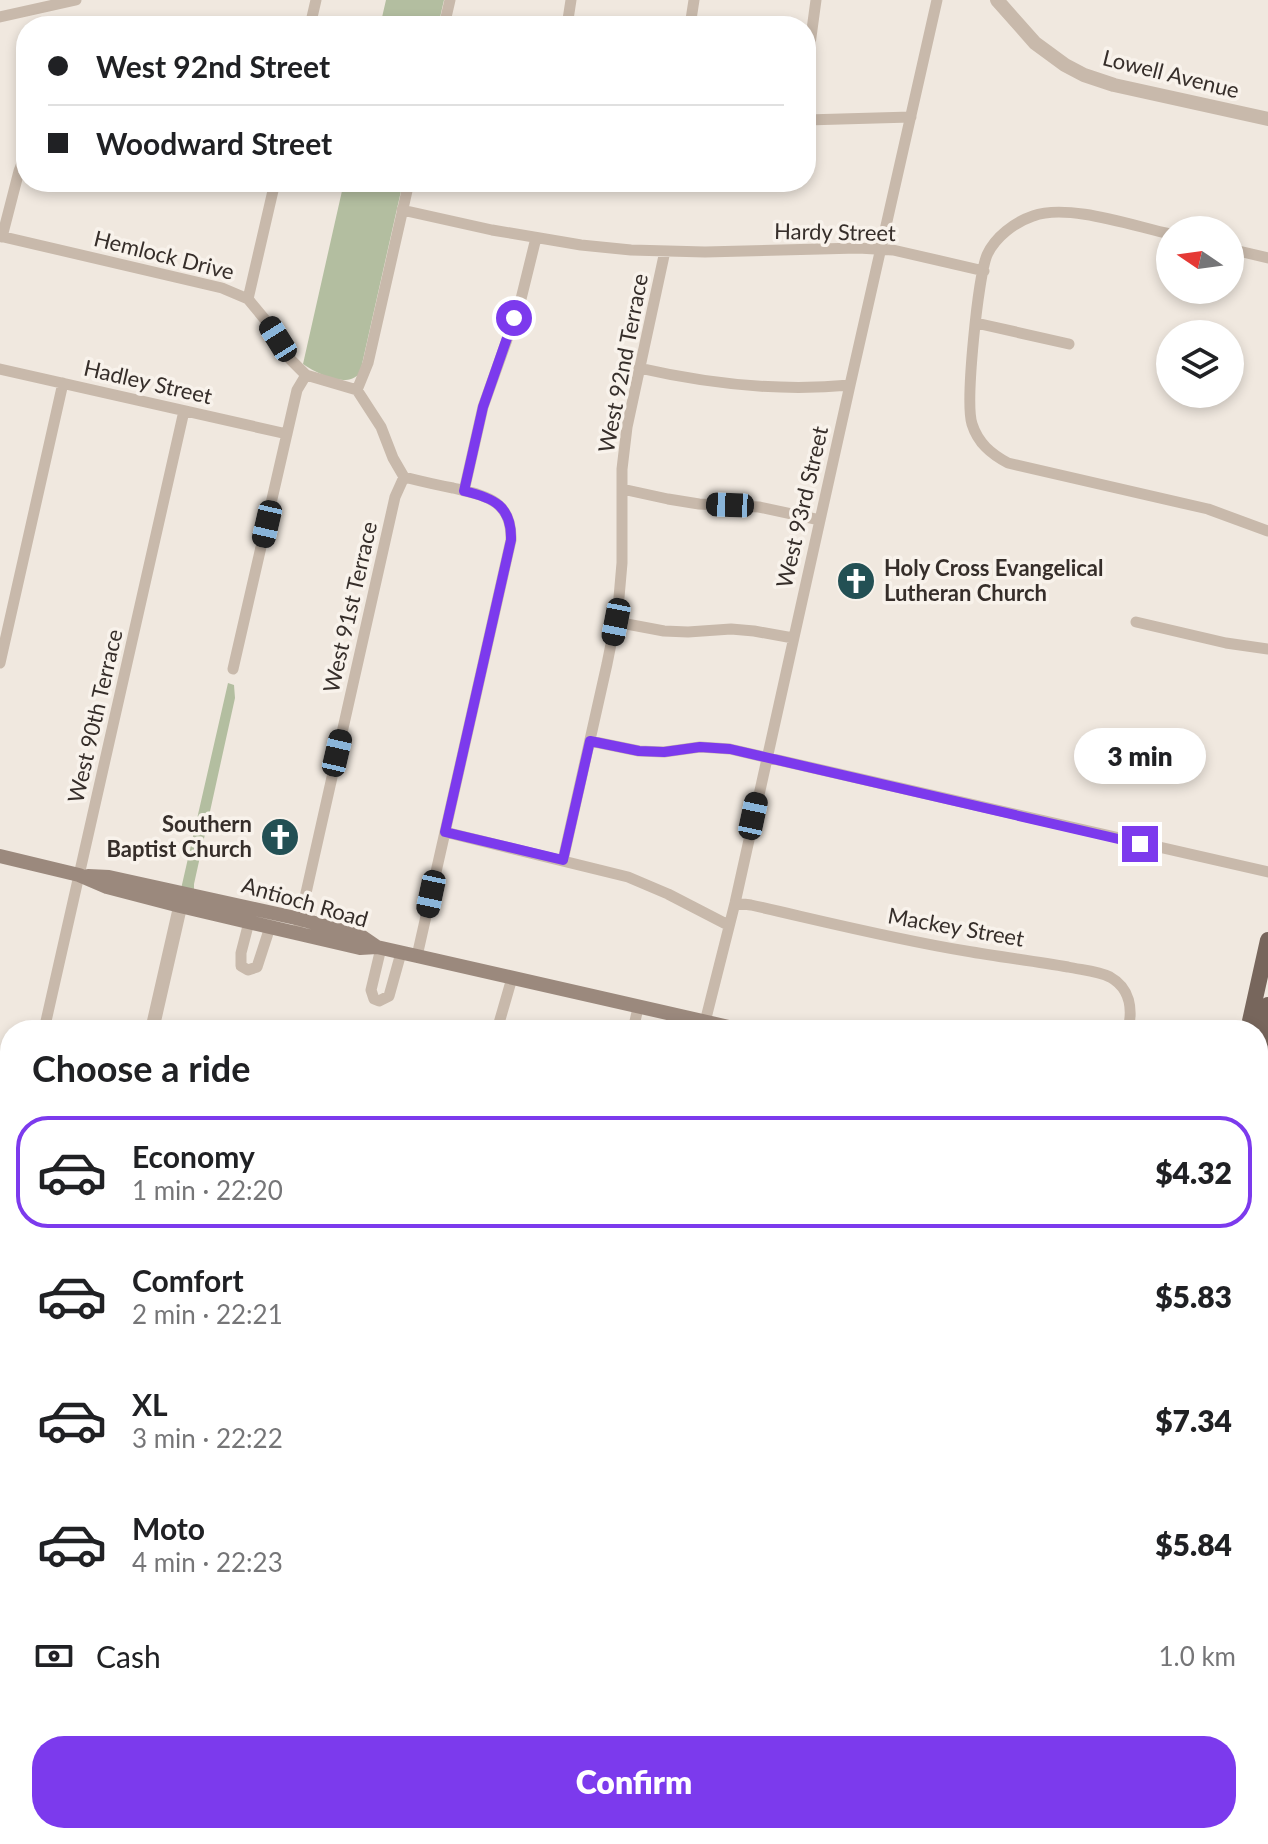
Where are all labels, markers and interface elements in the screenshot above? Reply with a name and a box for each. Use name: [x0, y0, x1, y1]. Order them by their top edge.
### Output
street label: Lowell Avenue: [1100, 44, 1242, 104]
text: West 92nd Street: [96, 48, 330, 84]
text: Woodward Street: [96, 125, 332, 161]
north arrow: [1156, 216, 1244, 304]
map controls: [1156, 216, 1244, 408]
street label: Hardy Street: [774, 217, 896, 246]
street label: Hemlock Drive: [91, 224, 237, 285]
street label: West 92nd Terrace: [592, 271, 653, 455]
route start: [496, 300, 532, 336]
car: [255, 312, 301, 366]
button: layers: [1156, 320, 1244, 408]
street label: Hadley Street: [81, 354, 215, 409]
street label: West 93rd Street: [770, 423, 833, 590]
car: [706, 492, 754, 518]
car: [250, 498, 284, 550]
street label: West 91st Terrace: [317, 519, 382, 695]
place label: Holy Cross Evangelical Lutheran Church: [884, 554, 1103, 606]
church icon: Holy Cross Evangelical Lutheran Church: [835, 560, 877, 602]
car: [600, 596, 632, 648]
street label: West 90th Terrace: [61, 626, 128, 805]
car: [320, 727, 354, 779]
callout: 3 min: [1074, 728, 1206, 784]
text: 3 min: [1108, 740, 1172, 772]
car: [736, 790, 770, 842]
place label: Southern Baptist Church: [107, 810, 252, 862]
church icon: Southern Baptist Church: [259, 816, 301, 858]
route end: [1122, 826, 1158, 862]
car: [414, 868, 448, 920]
street label: Antioch Road: [239, 871, 371, 932]
street label: Mackey Street: [886, 901, 1026, 952]
text: Choose a ride: [32, 1046, 251, 1090]
icon: car: [36, 1136, 108, 1208]
text: Economy: [132, 1138, 255, 1174]
text: $4.32: [1155, 1154, 1232, 1190]
text: 1 min · 22:20: [132, 1174, 283, 1206]
icon: car: [36, 1260, 108, 1332]
text: Comfort: [132, 1262, 244, 1298]
text: $5.83: [1155, 1278, 1232, 1314]
text: 2 min · 22:21: [132, 1298, 283, 1330]
icon: car: [36, 1384, 108, 1456]
text: XL: [132, 1386, 168, 1422]
text: $7.34: [1155, 1402, 1232, 1438]
text: 3 min · 22:22: [132, 1422, 283, 1454]
icon: car: [36, 1508, 108, 1580]
text: Moto: [132, 1510, 205, 1546]
text: $5.84: [1155, 1526, 1232, 1562]
text: 4 min · 22:23: [132, 1546, 283, 1578]
icon: cash: [32, 1634, 76, 1678]
text: Cash: [96, 1638, 161, 1674]
text: 1.0 km: [1158, 1640, 1236, 1672]
button: Confirm: [32, 1736, 1236, 1828]

